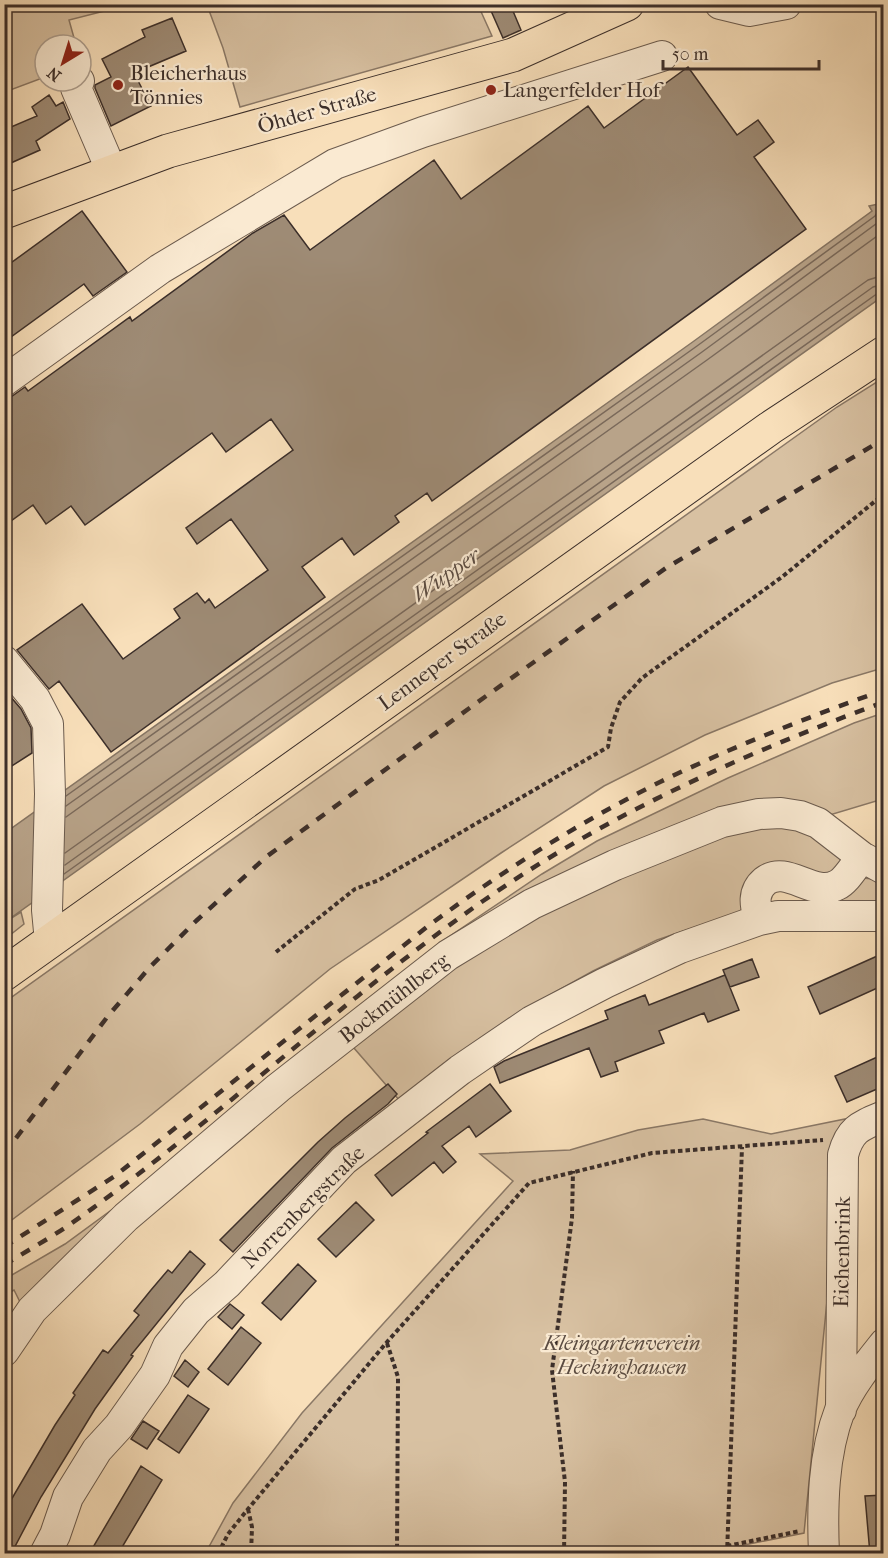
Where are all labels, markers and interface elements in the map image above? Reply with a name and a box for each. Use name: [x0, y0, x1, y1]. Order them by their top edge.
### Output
north arrow: [33, 33, 93, 93]
scale bar: [663, 33, 819, 71]
text: 50 m: [672, 44, 709, 65]
place label: Bleicherhaus Tönnies: [130, 61, 247, 109]
text: N: [43, 63, 65, 86]
marker: Bleicherhaus Tönnies: [111, 78, 125, 92]
place label: Langerfelder Hof: [503, 78, 664, 102]
street label: Öhder Straße: [255, 82, 379, 138]
marker: Langerfelder Hof: [484, 83, 498, 97]
water label: Wupper: [407, 541, 487, 608]
street label: Lenneper Straße: [373, 607, 511, 715]
street label: Bockmühlberg: [334, 947, 454, 1048]
street label: Norrenbergstraße: [237, 1141, 369, 1273]
street label: Eichenbrink: [829, 1196, 855, 1308]
park label: Kleingartenverein Heckinghausen: [541, 1331, 701, 1379]

